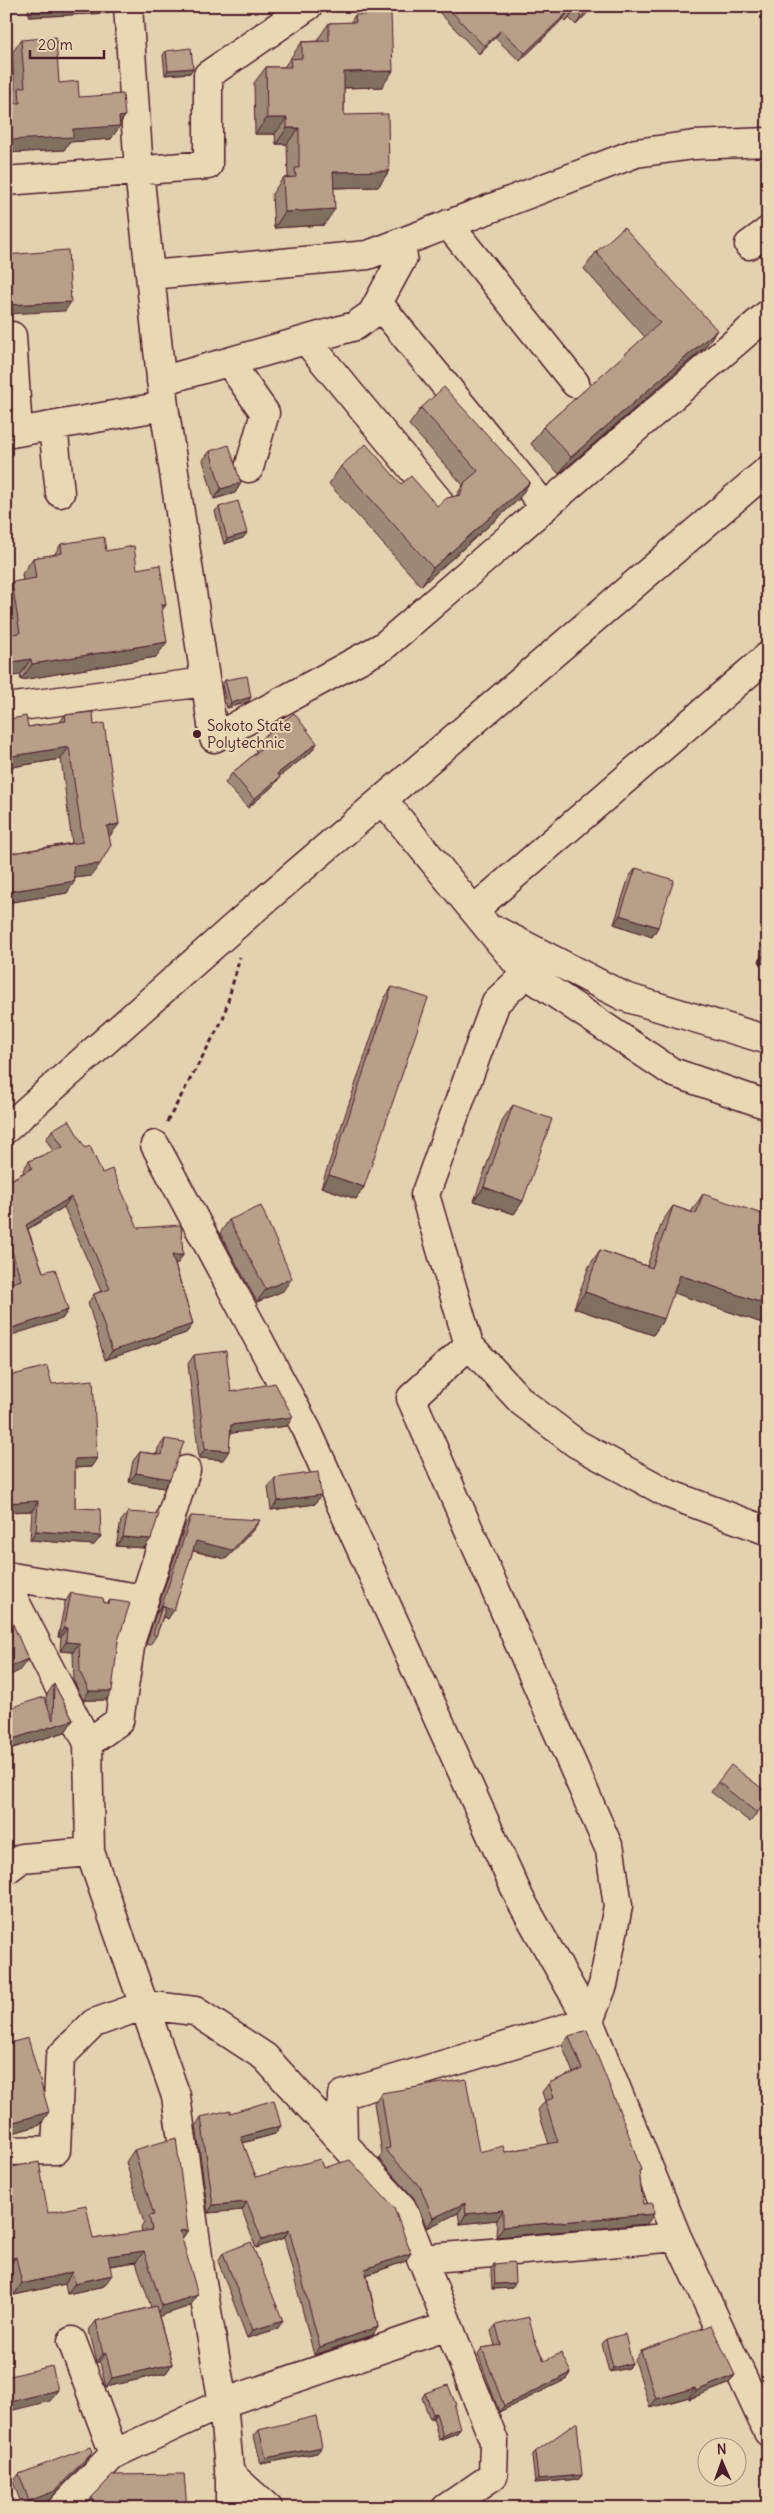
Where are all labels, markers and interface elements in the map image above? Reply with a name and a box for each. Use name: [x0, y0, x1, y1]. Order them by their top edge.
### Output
scale bar: [30, 28, 104, 60]
text: 20 m: [38, 35, 73, 54]
place label: Sokoto State Polytechnic: [207, 716, 291, 752]
marker: Sokoto State Polytechnic: [191, 728, 203, 740]
north arrow: [696, 2436, 746, 2486]
text: N: [716, 2440, 727, 2458]

